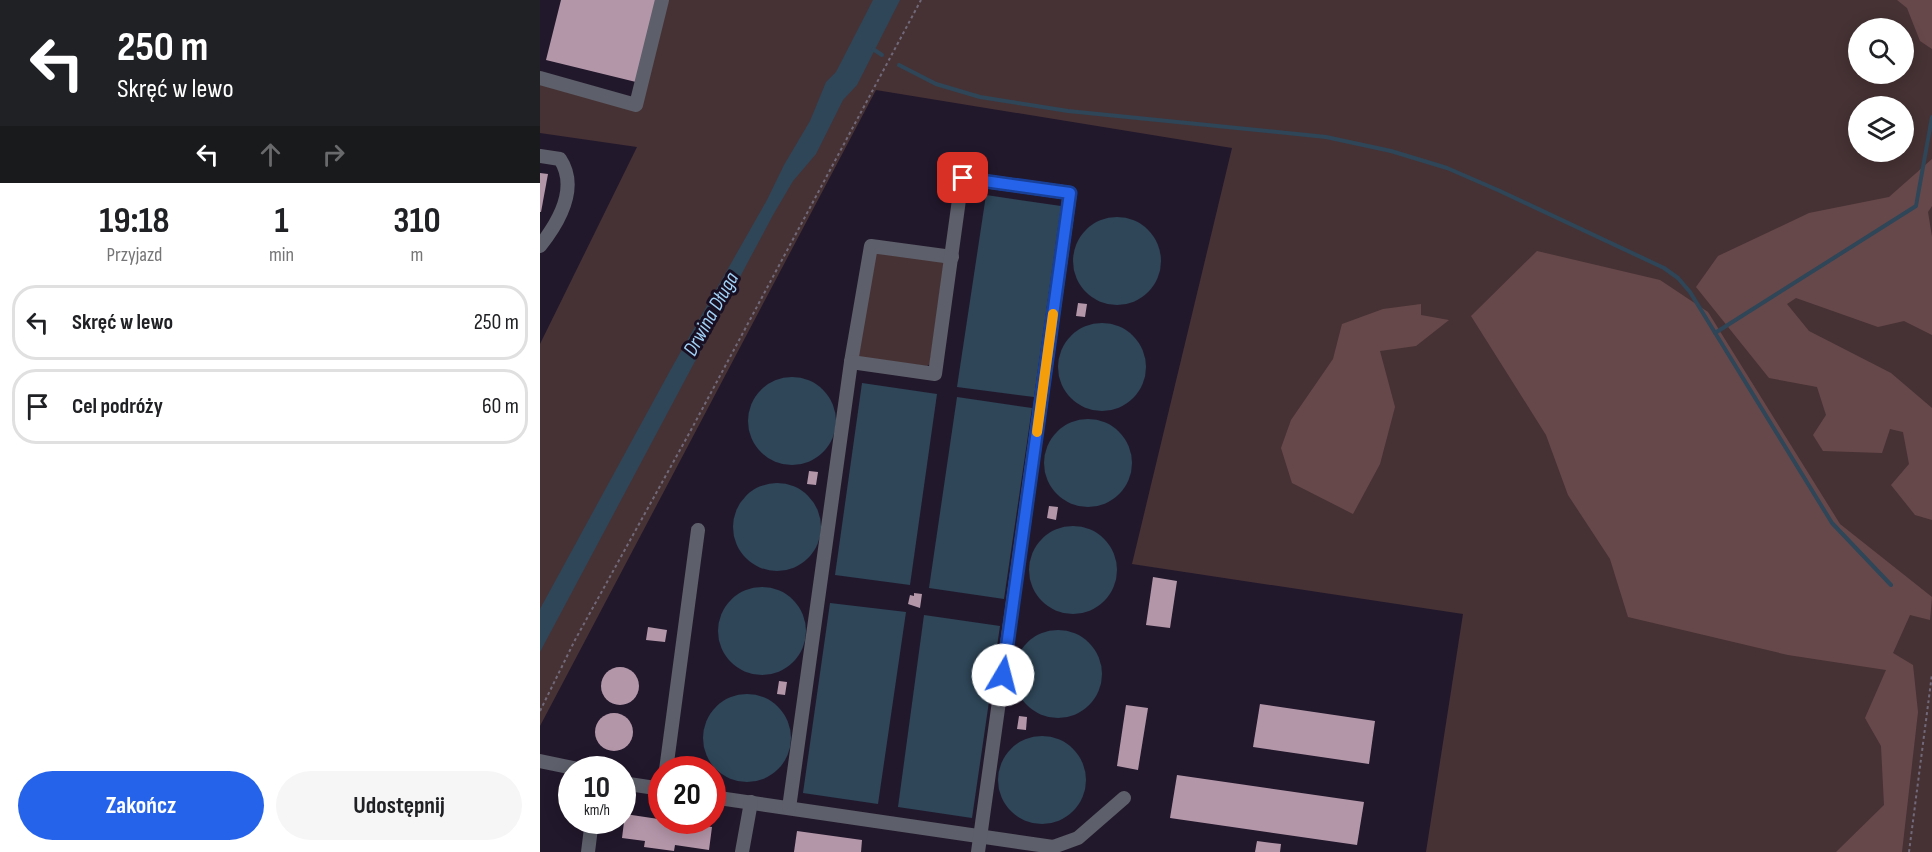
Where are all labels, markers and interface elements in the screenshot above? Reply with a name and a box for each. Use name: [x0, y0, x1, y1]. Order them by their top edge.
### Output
map controls: [1848, 18, 1914, 162]
button: search: [1848, 18, 1914, 84]
text: 250 m: [117, 22, 208, 73]
icon: left: [18, 24, 96, 102]
text: Skręć w lewo: [117, 73, 234, 105]
button: layers: [1848, 96, 1914, 162]
icon: left: [191, 138, 224, 171]
icon: ahead: [254, 138, 287, 171]
icon: right: [317, 138, 350, 171]
pin: [937, 152, 988, 203]
icon: arrive: [946, 161, 979, 194]
text: 19:18: [99, 200, 170, 243]
text: 1: [274, 200, 289, 243]
text: 310: [393, 200, 441, 243]
text: Przyjazd: [107, 243, 162, 267]
text: min: [269, 243, 294, 267]
text: m: [411, 243, 423, 267]
water label: Drwina Długa: [678, 267, 744, 360]
icon: left: [21, 306, 54, 339]
text: Skręć w lewo: [72, 309, 173, 336]
text: 250 m: [474, 309, 519, 336]
icon: arrive: [21, 390, 54, 423]
text: Cel podróży: [72, 393, 163, 420]
text: 60 m: [482, 393, 519, 420]
position arrow: [971, 643, 1035, 707]
speed limit sign: 20: [648, 756, 726, 834]
text: 10: [584, 770, 610, 806]
button: Zakończ: [18, 771, 264, 840]
button: Udostępnij: [276, 771, 522, 840]
text: km/h: [584, 801, 610, 820]

